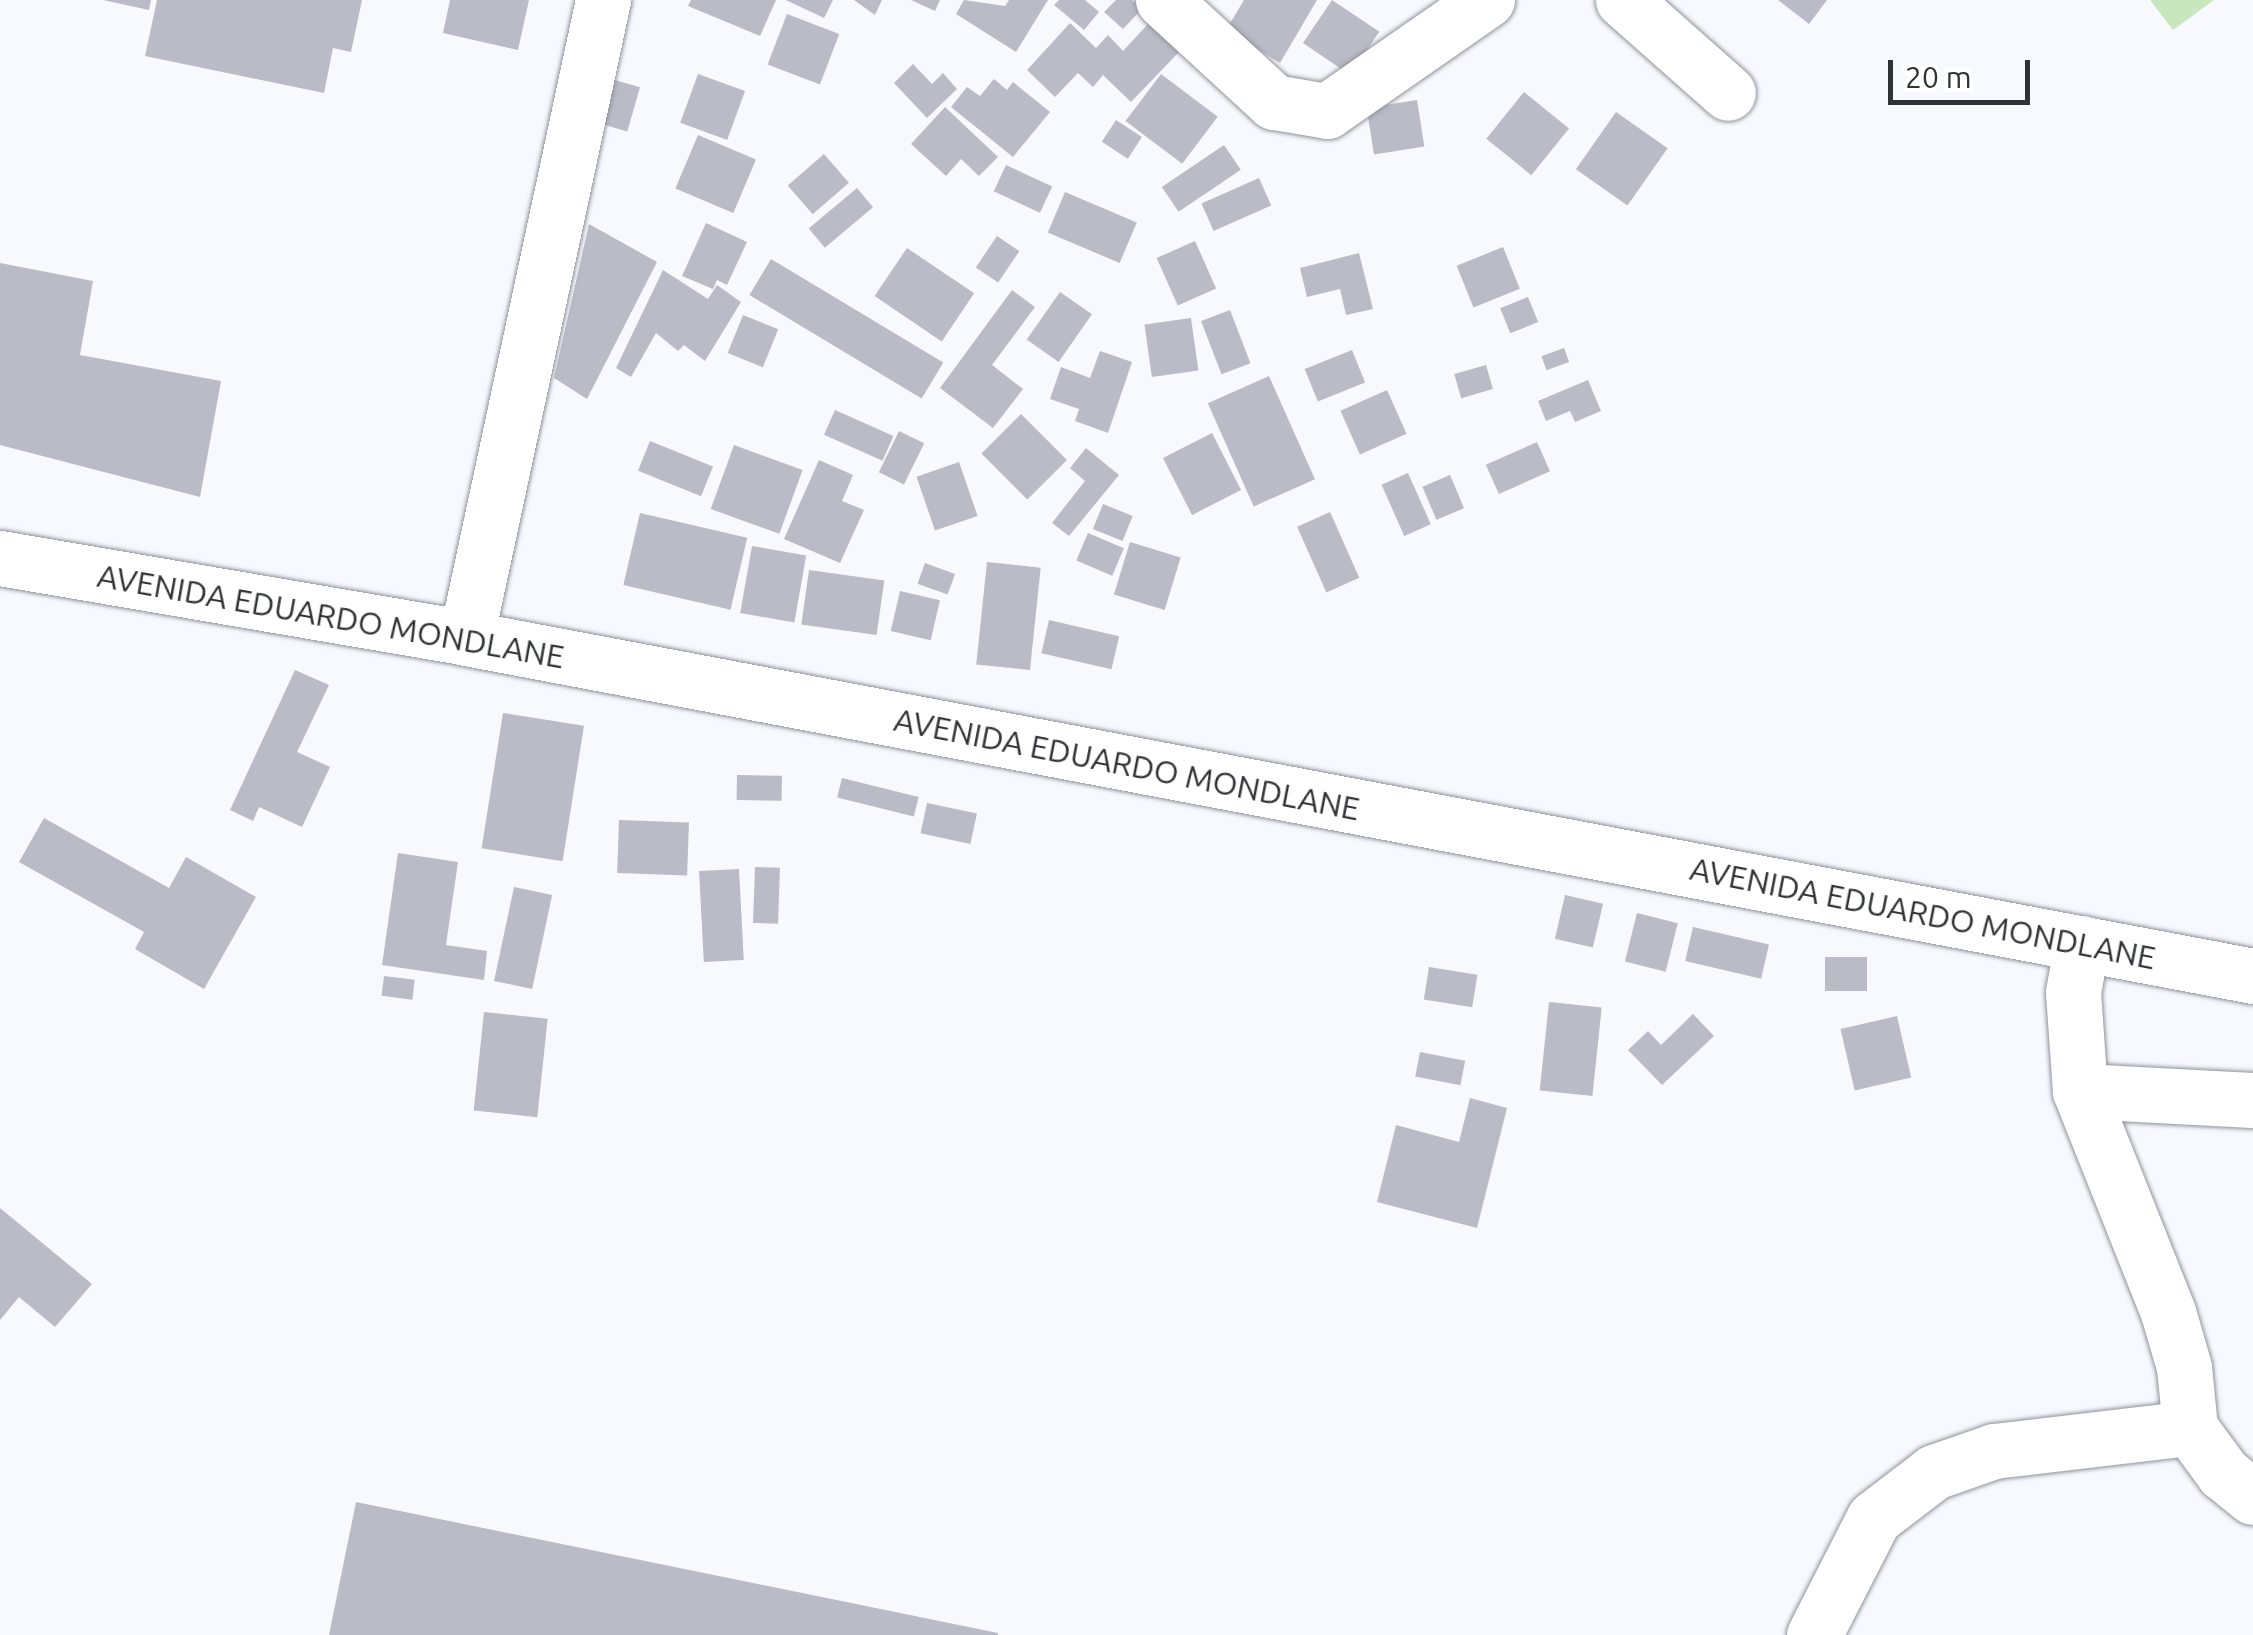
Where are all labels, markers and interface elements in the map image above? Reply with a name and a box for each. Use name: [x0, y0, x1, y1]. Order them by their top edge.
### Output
scale bar: [1893, 40, 2036, 102]
text: 20 m: [1905, 60, 1972, 94]
street label: AVENIDA EDUARDO MONDLANE: [94, 556, 568, 676]
street label: AVENIDA EDUARDO MONDLANE: [891, 700, 1363, 828]
street label: AVENIDA EDUARDO MONDLANE: [1687, 849, 2159, 977]

